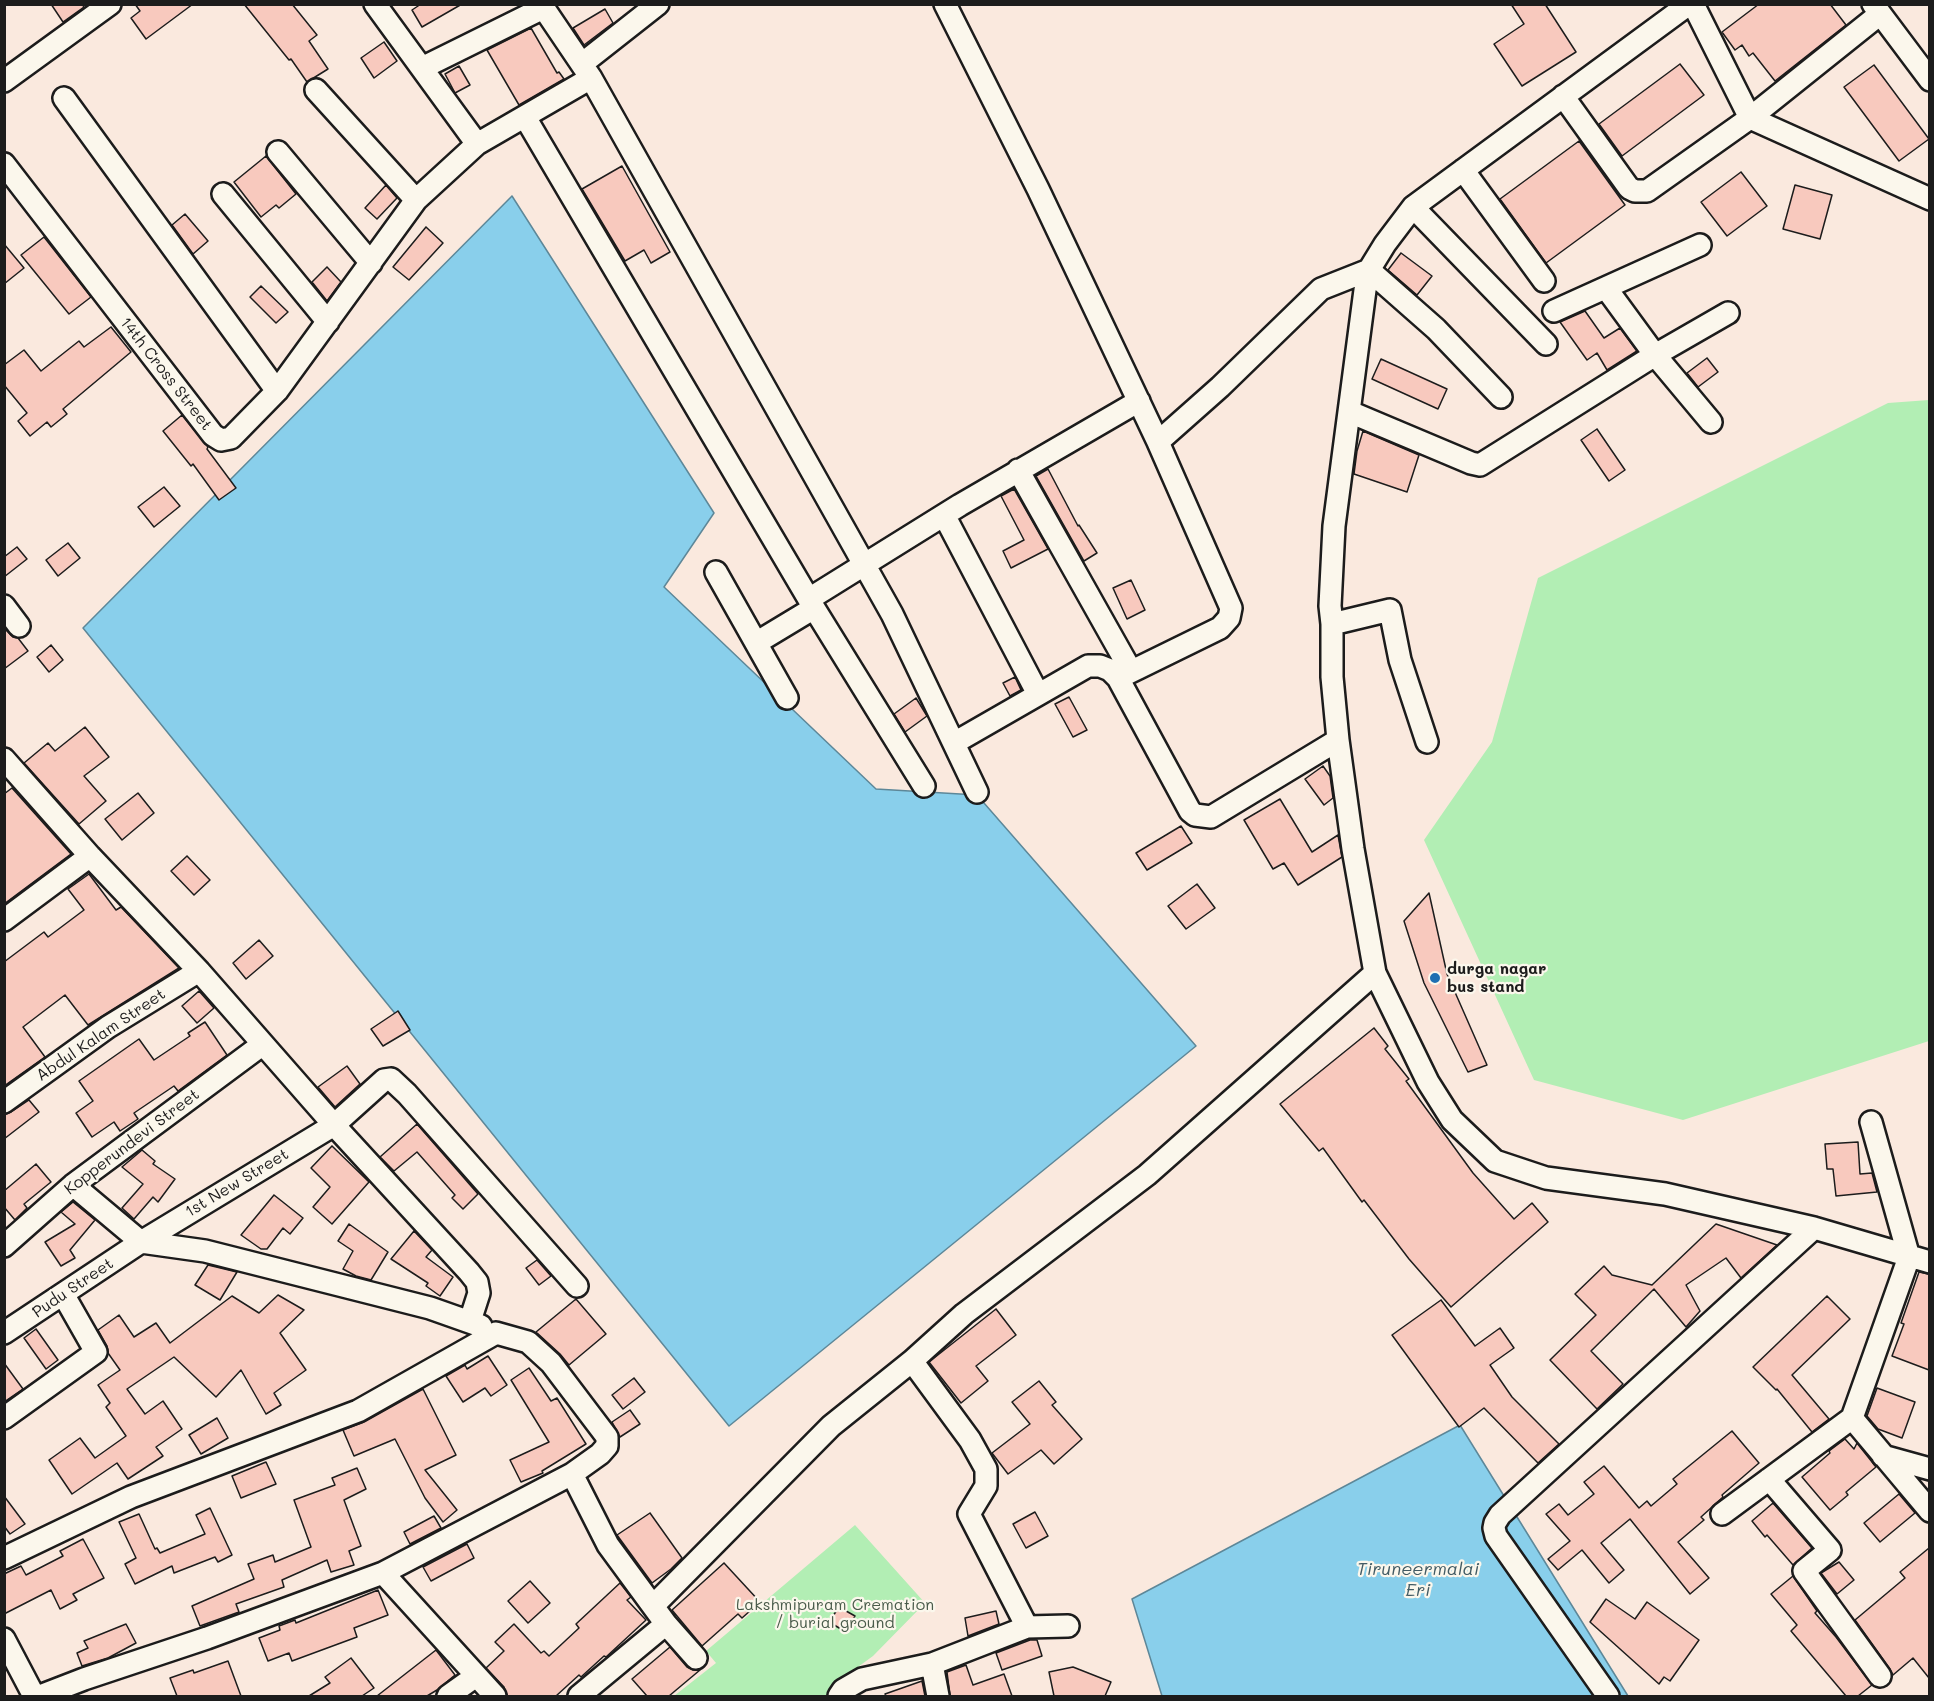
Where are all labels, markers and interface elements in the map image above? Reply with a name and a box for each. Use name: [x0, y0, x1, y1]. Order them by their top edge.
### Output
street label: 14th Cross Street: [116, 314, 216, 434]
place label: durga nagar bus stand: [1447, 959, 1546, 997]
marker: durga nagar bus stand: [1428, 971, 1442, 985]
street label: Abdul Kalam Street: [33, 985, 169, 1085]
street label: Kopperundevi Street: [61, 1085, 203, 1199]
street label: 1st New Street: [182, 1145, 292, 1221]
street label: Pudu Street: [29, 1254, 117, 1322]
water label: Tiruneermalai Eri: [1357, 1558, 1479, 1600]
park label: Lakshmipuram Cremation / burial ground: [736, 1595, 934, 1633]

